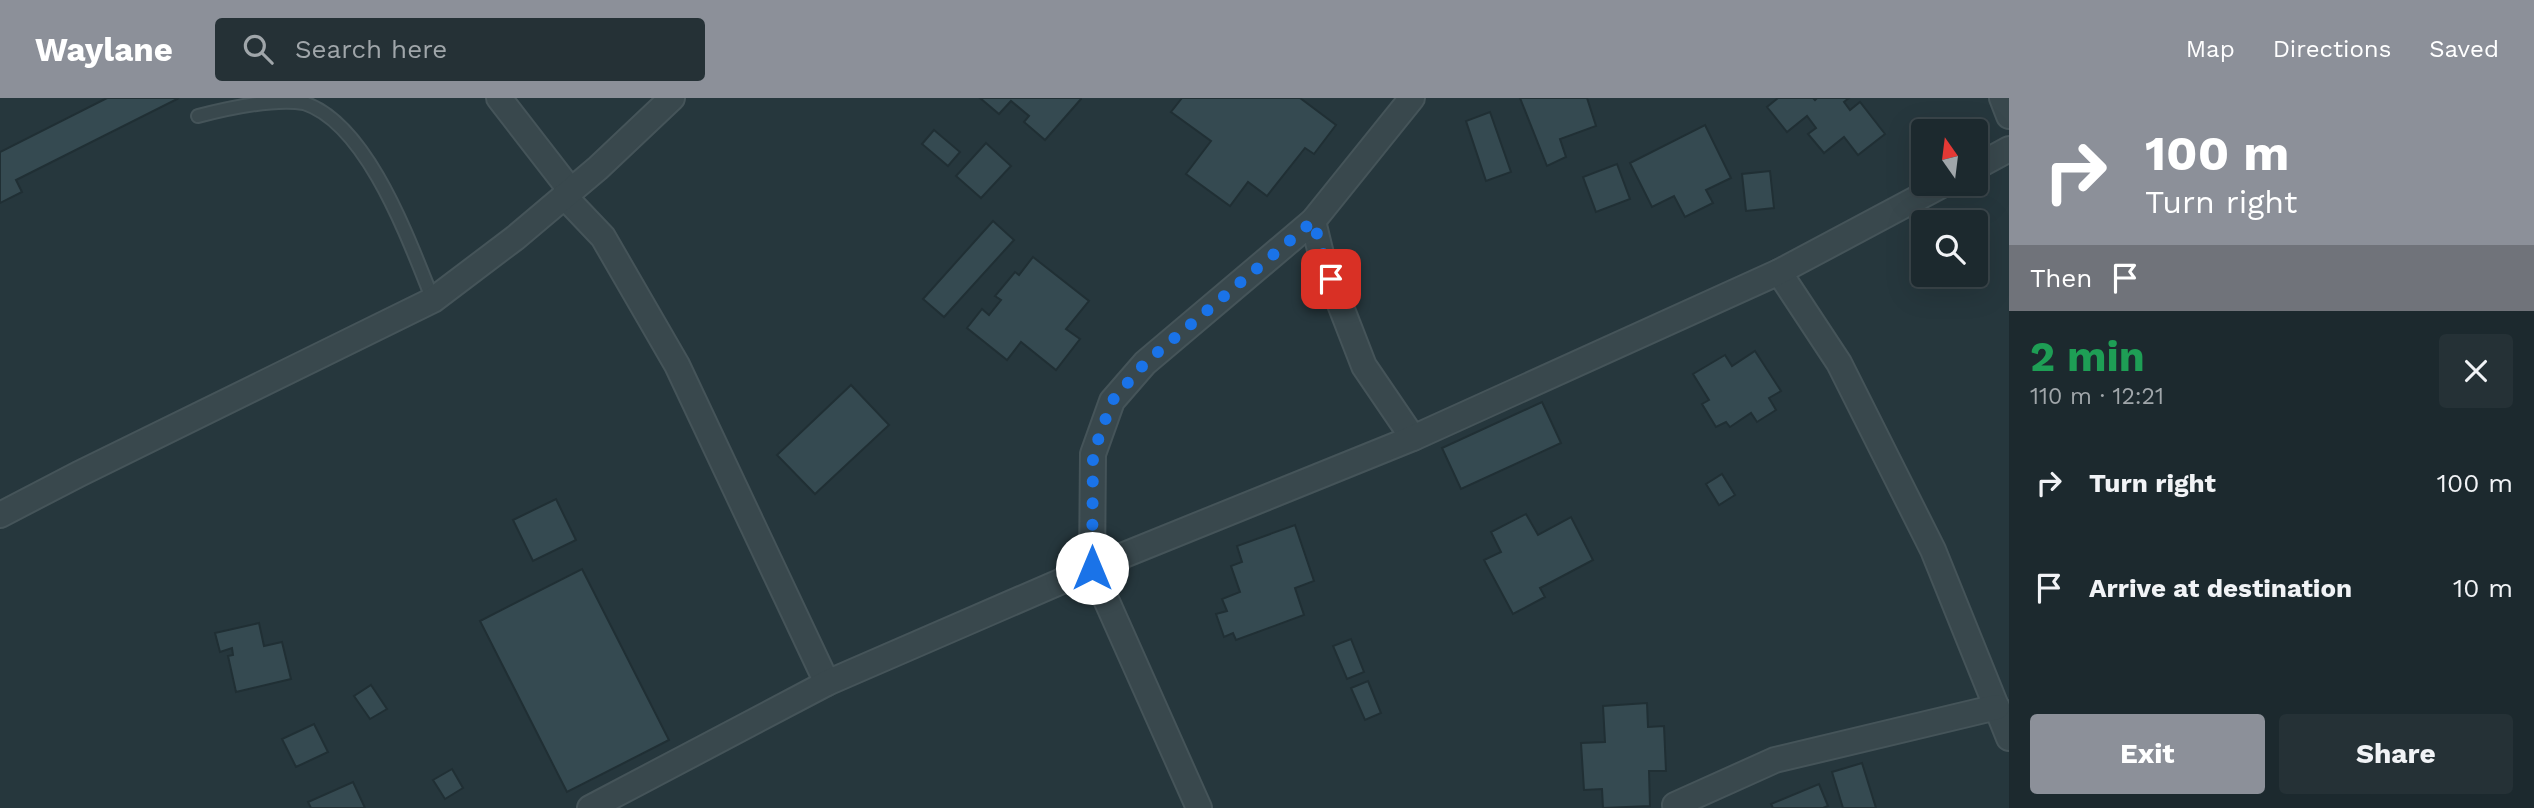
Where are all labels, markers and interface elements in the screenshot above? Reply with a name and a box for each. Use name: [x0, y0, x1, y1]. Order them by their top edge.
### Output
search box: [215, 18, 705, 81]
text: Waylane: [35, 30, 173, 69]
icon: search: [239, 30, 277, 68]
text: Search here: [295, 34, 447, 64]
text: Map: [2186, 35, 2235, 63]
text: Directions: [2273, 35, 2391, 63]
text: Saved: [2429, 35, 2499, 63]
north arrow: [1911, 119, 1988, 196]
map controls: [1911, 119, 1988, 287]
text: 100 m: [2145, 124, 2289, 182]
icon: right: [2030, 126, 2121, 217]
text: Turn right: [2145, 183, 2297, 221]
button: search: [1911, 210, 1988, 287]
pin: [1301, 249, 1361, 309]
icon: arrive: [2106, 259, 2144, 297]
icon: arrive: [1312, 260, 1350, 298]
text: Then: [2030, 263, 2092, 293]
text: 2 min: [2030, 332, 2145, 381]
button: close: [2439, 334, 2513, 408]
text: 110 m · 12:21: [2030, 383, 2164, 410]
icon: right: [2030, 464, 2068, 502]
text: Turn right: [2089, 468, 2216, 498]
text: 100 m: [2437, 468, 2513, 498]
position arrow: [1055, 531, 1129, 605]
icon: arrive: [2030, 569, 2068, 607]
text: Arrive at destination: [2089, 573, 2352, 603]
text: 10 m: [2453, 573, 2513, 603]
button: Exit: [2030, 714, 2265, 794]
button: Share: [2279, 714, 2513, 794]

